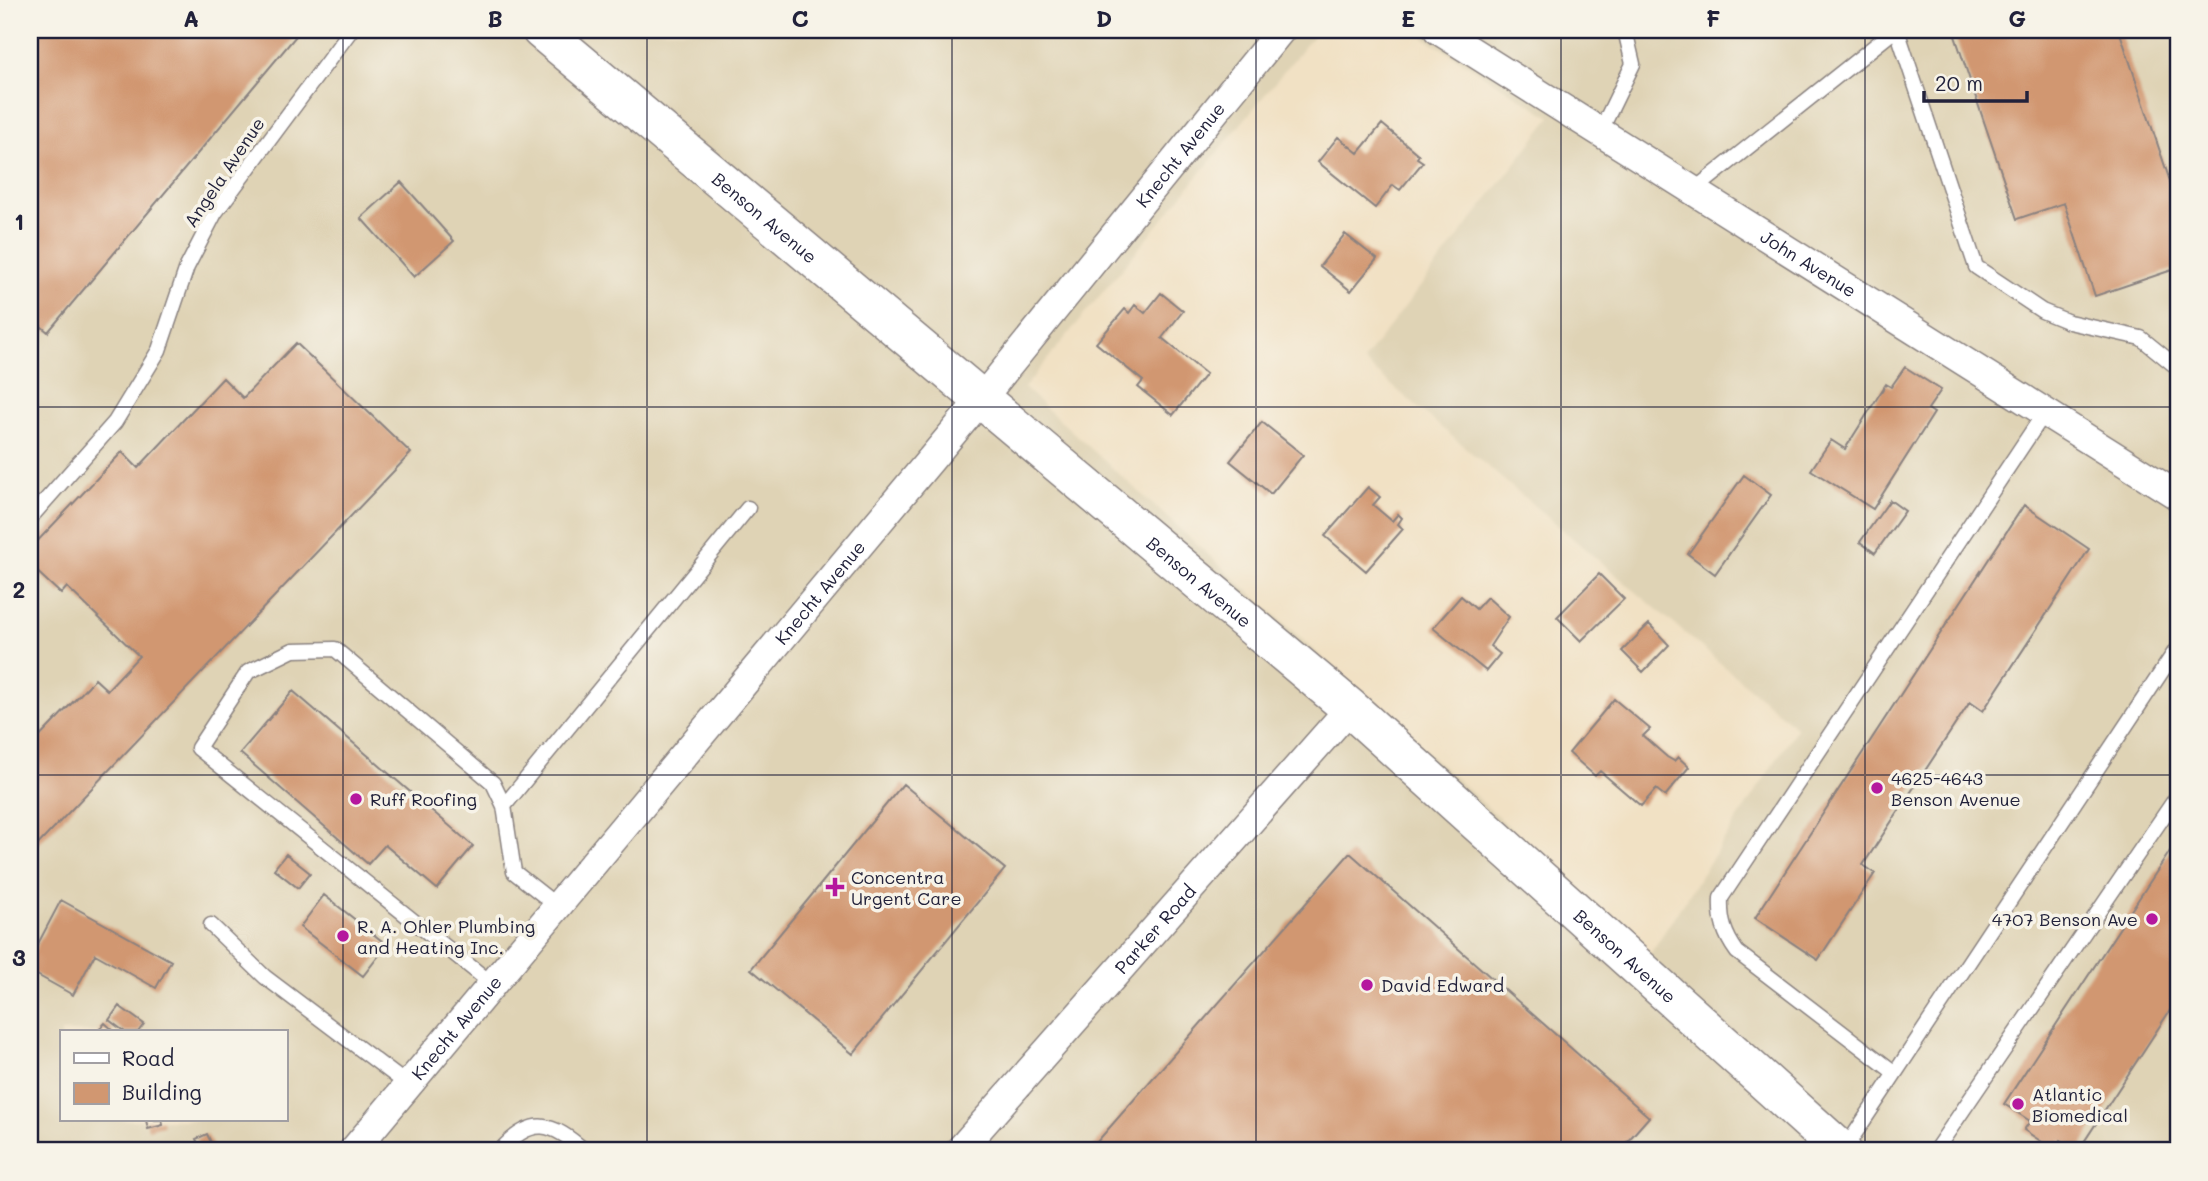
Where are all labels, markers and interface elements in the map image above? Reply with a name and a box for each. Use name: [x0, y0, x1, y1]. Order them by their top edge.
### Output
text: A: [183, 3, 199, 33]
text: B: [487, 3, 503, 33]
text: C: [791, 3, 809, 33]
text: D: [1096, 3, 1112, 33]
text: E: [1401, 3, 1415, 33]
text: F: [1706, 3, 1720, 33]
text: G: [2008, 3, 2026, 33]
scale bar: [1924, 60, 2028, 104]
text: 20 m: [1935, 69, 1983, 96]
street label: Knecht Avenue: [1130, 97, 1230, 212]
street label: Angela Avenue: [178, 112, 270, 232]
street label: Benson Avenue: [707, 167, 822, 268]
text: 1: [14, 206, 24, 236]
street label: John Avenue: [1756, 224, 1861, 303]
street label: Benson Avenue: [1142, 531, 1257, 633]
street label: Knecht Avenue: [769, 535, 870, 649]
text: 2: [13, 574, 25, 604]
place label: 4625-4643 Benson Avenue: [1891, 766, 2021, 811]
marker: 4625-4643 Benson Avenue: [1869, 780, 1885, 796]
place label: Ruff Roofing: [370, 787, 477, 811]
marker: Ruff Roofing: [348, 791, 364, 807]
place label: Concentra Urgent Care: [851, 865, 962, 910]
marker: Concentra Urgent Care: [825, 877, 845, 897]
street label: Parker Road: [1109, 879, 1201, 979]
street label: Benson Avenue: [1569, 904, 1682, 1008]
place label: 4707 Benson Ave: [1992, 907, 2138, 931]
marker: 4707 Benson Ave: [2144, 911, 2160, 927]
place label: R. A. Ohler Plumbing and Heating Inc.: [357, 914, 535, 959]
marker: R. A. Ohler Plumbing and Heating Inc.: [335, 928, 351, 944]
text: 3: [12, 942, 26, 972]
street label: Knecht Avenue: [406, 970, 507, 1085]
place label: David Edward: [1381, 973, 1504, 997]
marker: David Edward: [1359, 977, 1375, 993]
legend: [60, 1030, 287, 1122]
text: Road: [122, 1044, 174, 1071]
text: Building: [122, 1078, 202, 1105]
place label: Atlantic Biomedical: [2032, 1082, 2128, 1127]
marker: Atlantic Biomedical: [2010, 1096, 2026, 1112]

